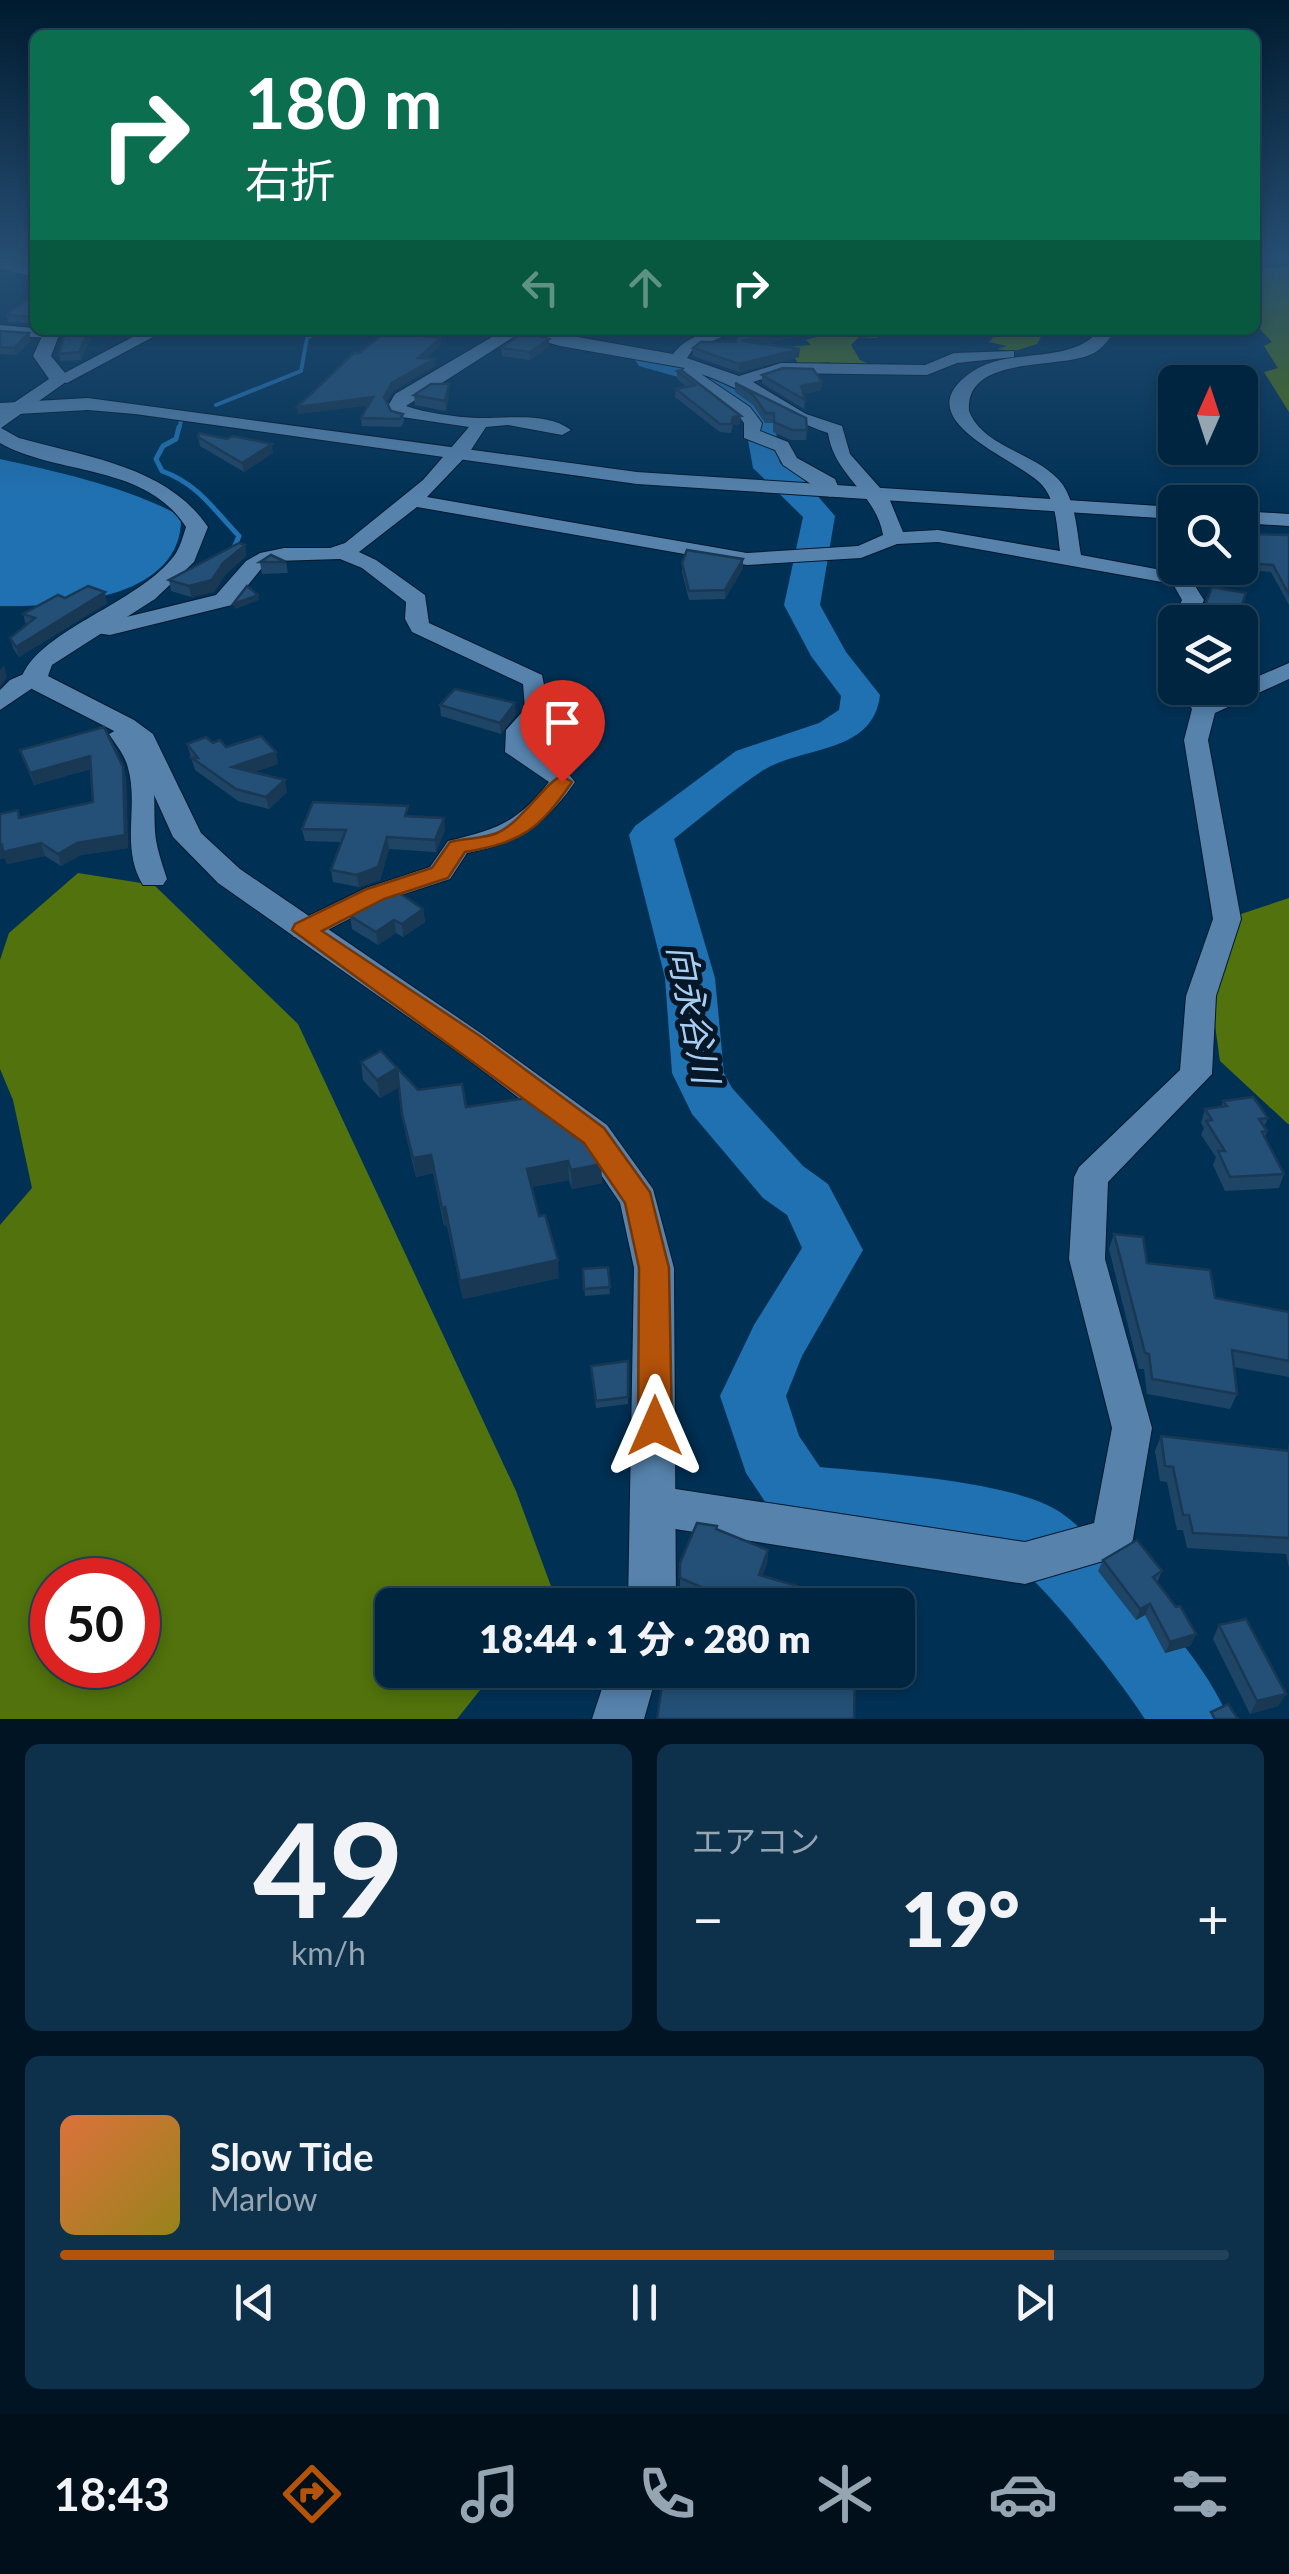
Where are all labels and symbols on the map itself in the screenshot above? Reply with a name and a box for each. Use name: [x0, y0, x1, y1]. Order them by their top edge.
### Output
north arrow: [1158, 365, 1258, 465]
pin: [520, 680, 605, 783]
water label: 向永谷川: [661, 941, 730, 1090]
position arrow: [603, 1374, 707, 1478]
speed limit sign: 50: [30, 1558, 160, 1688]

